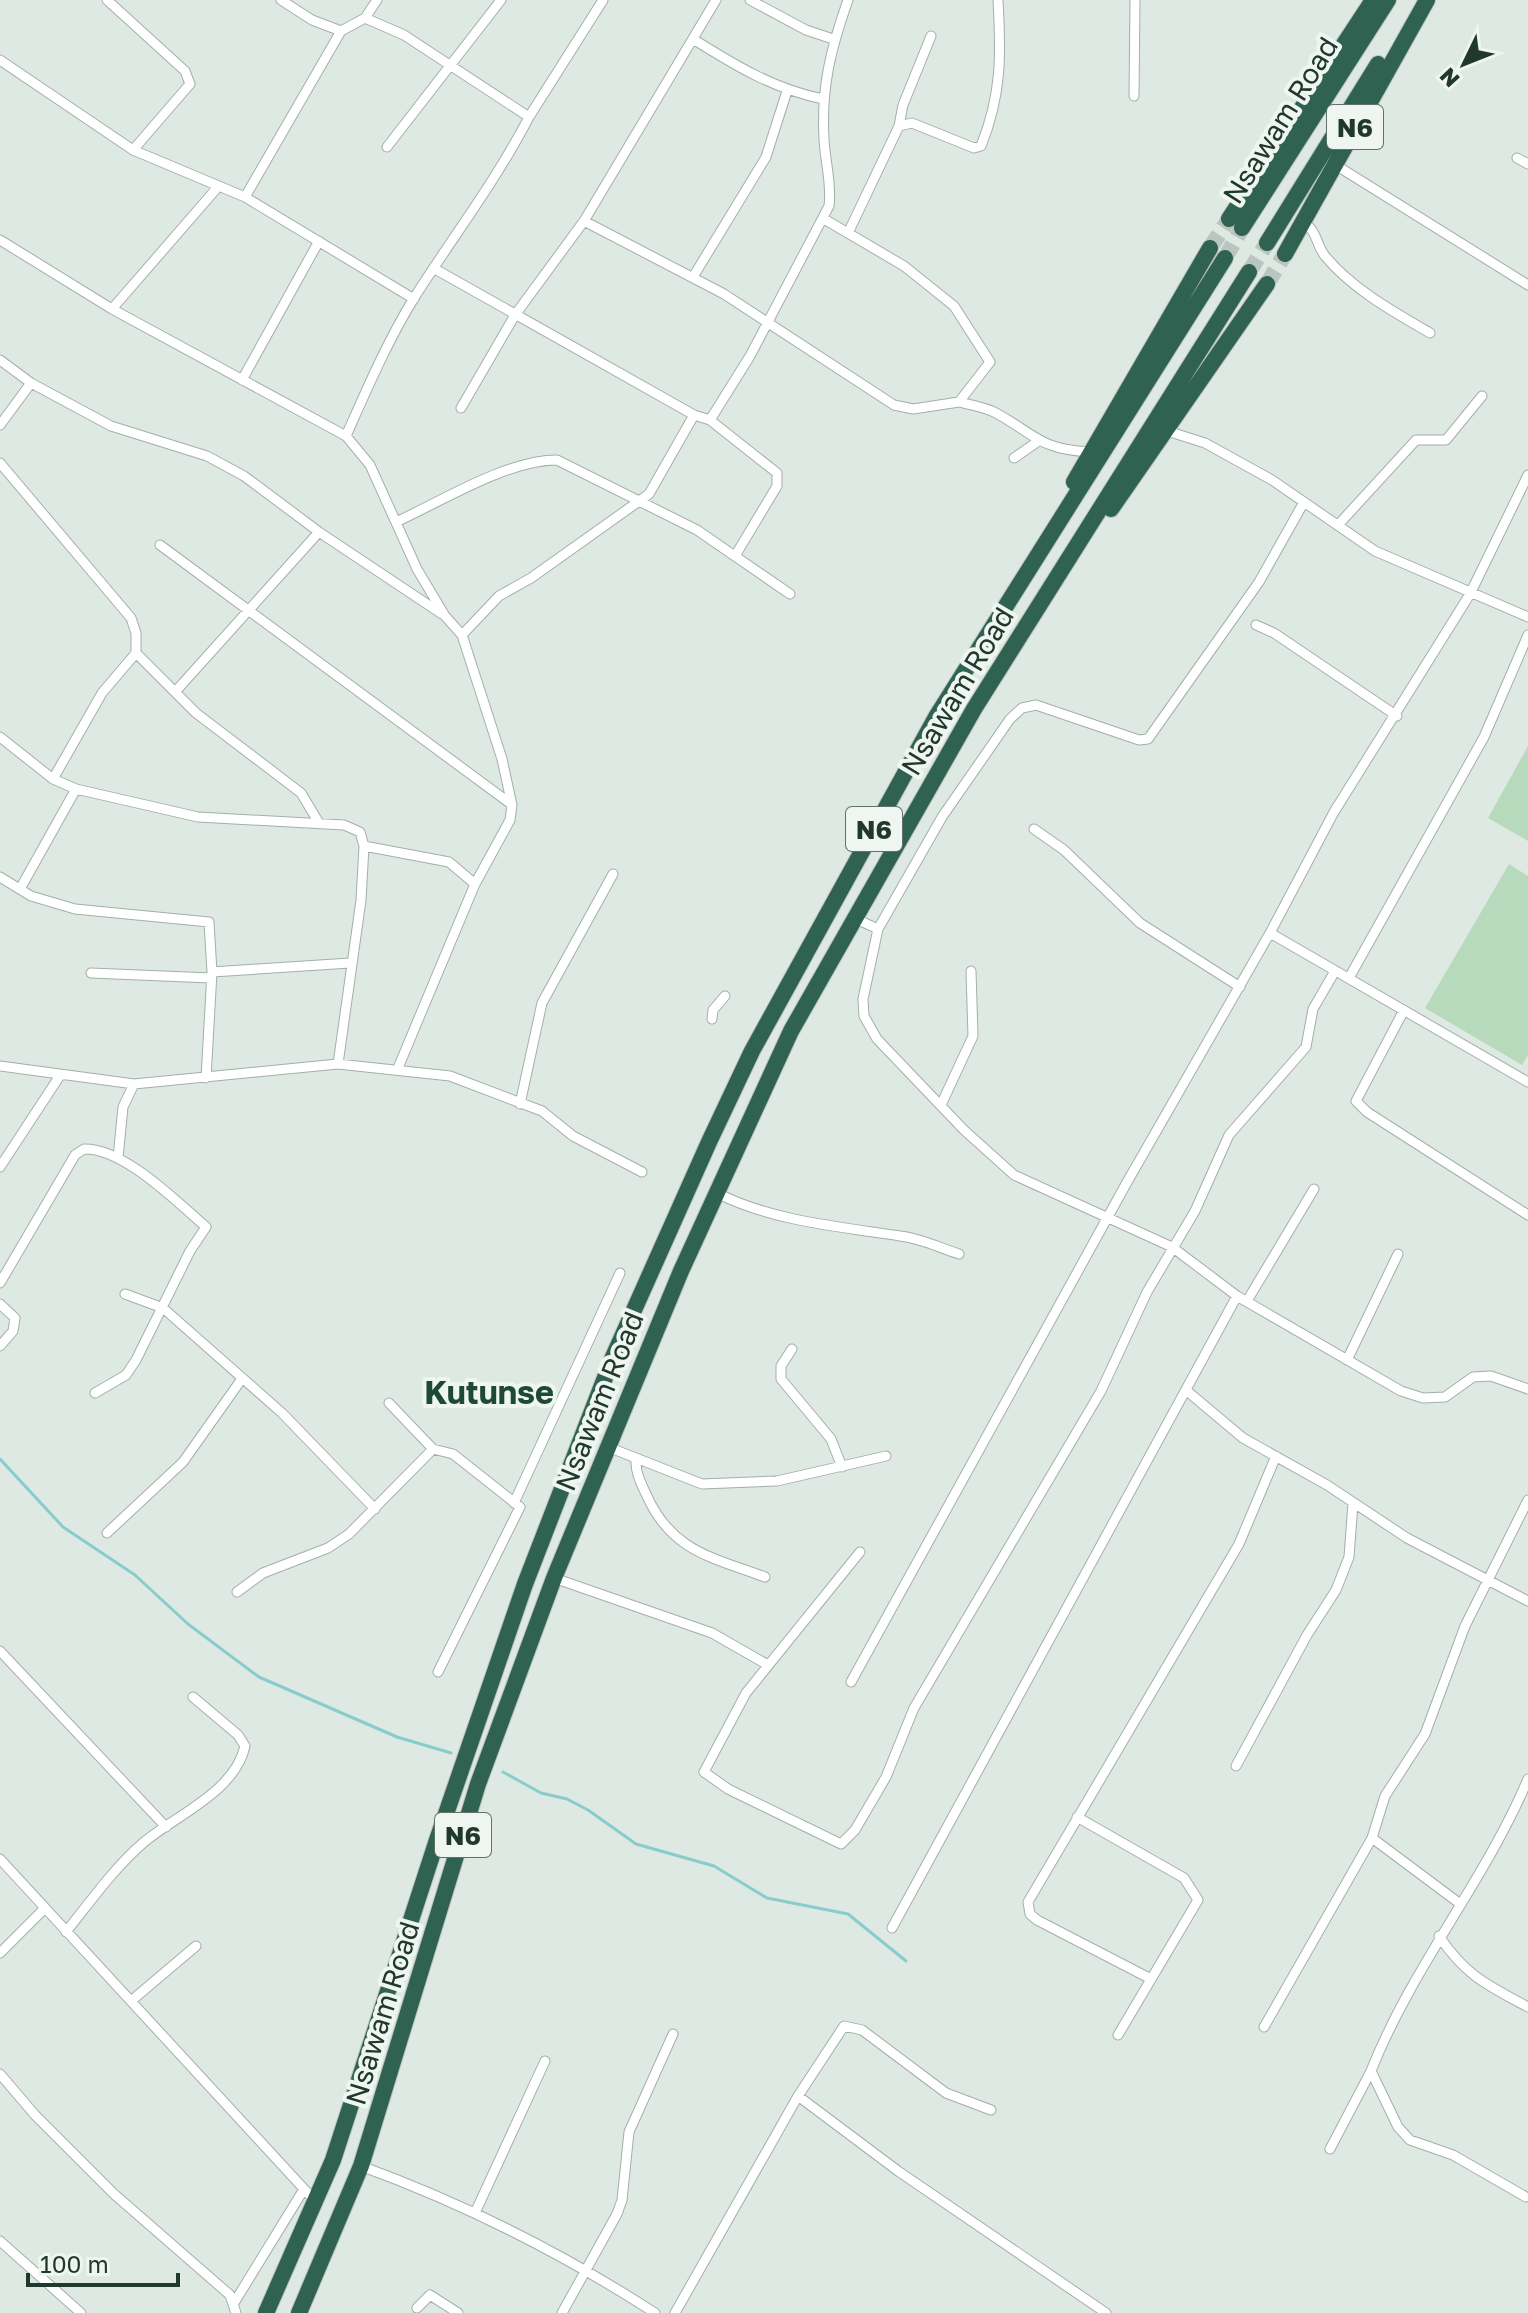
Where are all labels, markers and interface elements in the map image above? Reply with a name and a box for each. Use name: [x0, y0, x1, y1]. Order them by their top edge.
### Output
north arrow: [1424, 24, 1504, 104]
street label: Nsawam Road: [1216, 31, 1344, 209]
text: N: [1433, 63, 1465, 93]
road number: N6: [1327, 105, 1383, 149]
street label: Nsawam Road: [894, 601, 1020, 781]
road number: N6: [846, 807, 902, 851]
street label: Nsawam Road: [548, 1307, 650, 1495]
district label: Kutunse: [424, 1373, 554, 1411]
road number: N6: [435, 1813, 491, 1857]
street label: Nsawam Road: [338, 1917, 426, 2109]
scale bar: [28, 2237, 178, 2287]
text: 100 m: [40, 2249, 109, 2278]

